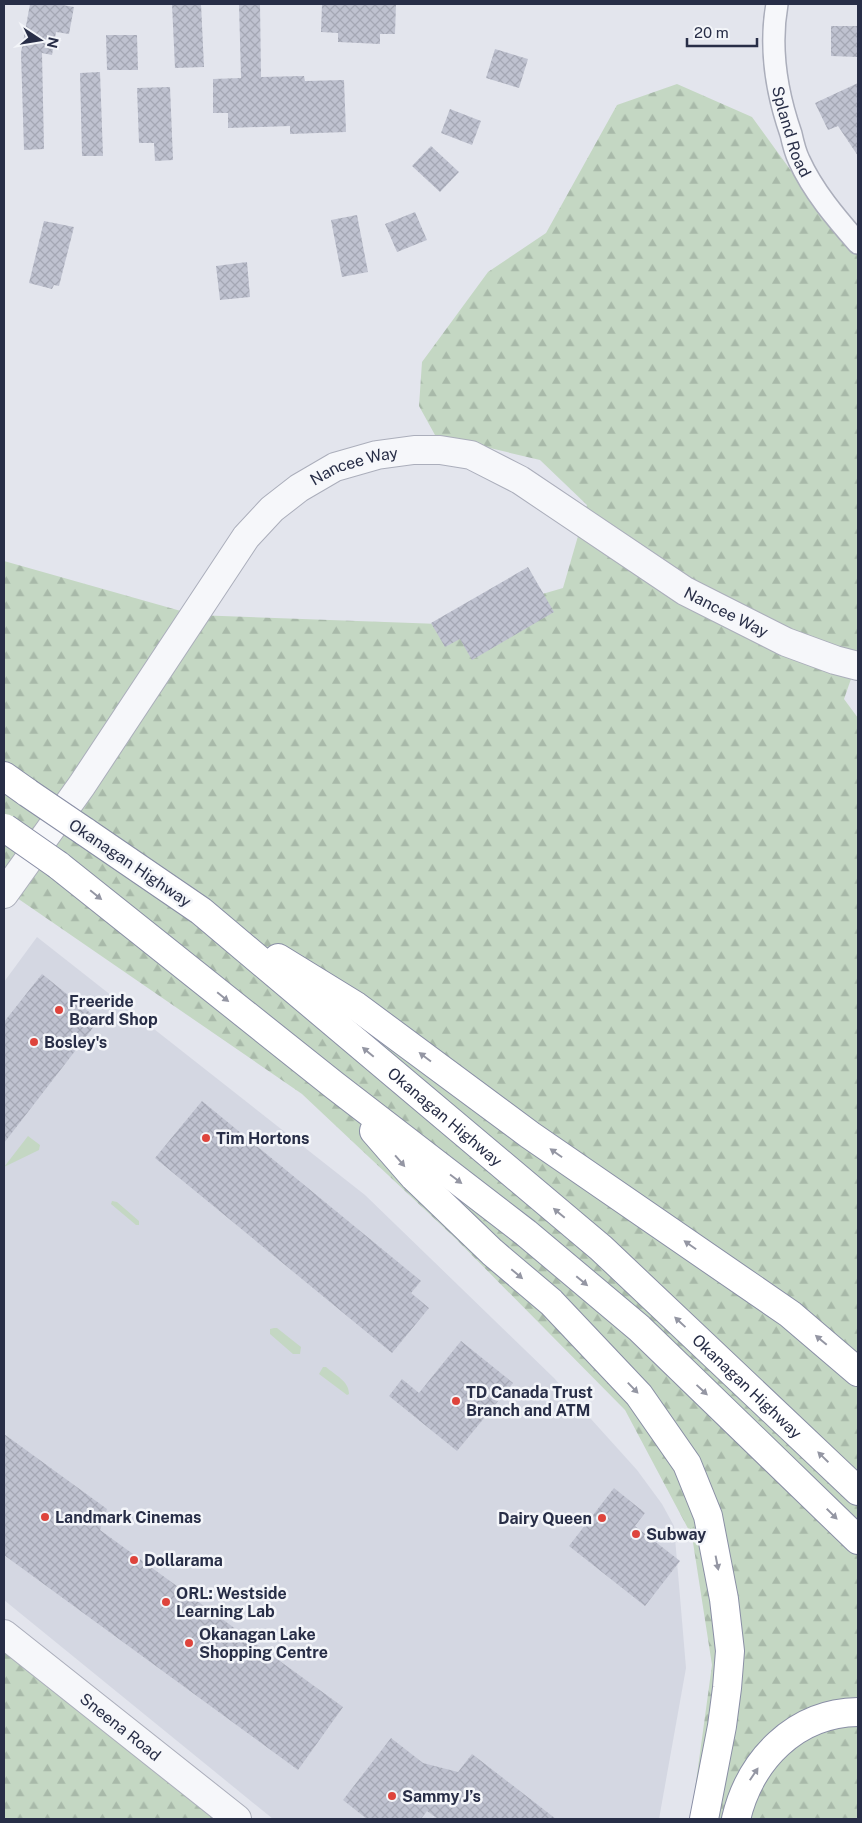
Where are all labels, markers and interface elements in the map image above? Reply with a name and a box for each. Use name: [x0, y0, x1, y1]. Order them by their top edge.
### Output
north arrow: [15, 15, 65, 65]
scale bar: [687, 15, 757, 47]
text: 20 m: [694, 24, 729, 41]
text: N: [44, 36, 62, 50]
street label: Spland Road: [769, 84, 815, 180]
street label: Nancee Way: [306, 443, 399, 489]
street label: Nancee Way: [681, 583, 772, 641]
street label: Okanagan Highway: [65, 815, 195, 911]
one-way arrow: [89, 890, 102, 901]
one-way arrow: [216, 991, 229, 1002]
place label: Freeride Board Shop: [69, 992, 158, 1029]
marker: Freeride Board Shop: [53, 1004, 65, 1016]
place label: Bosley's: [44, 1033, 107, 1052]
marker: Bosley's: [28, 1036, 40, 1048]
one-way arrow: [362, 1046, 375, 1057]
one-way arrow: [419, 1051, 432, 1062]
street label: Okanagan Highway: [384, 1063, 507, 1171]
place label: Tim Hortons: [216, 1129, 309, 1148]
marker: Tim Hortons: [200, 1132, 212, 1144]
one-way arrow: [549, 1148, 563, 1158]
one-way arrow: [394, 1155, 406, 1167]
one-way arrow: [449, 1173, 462, 1184]
one-way arrow: [553, 1207, 566, 1218]
one-way arrow: [683, 1240, 696, 1250]
one-way arrow: [511, 1268, 524, 1279]
one-way arrow: [575, 1275, 588, 1286]
one-way arrow: [674, 1316, 686, 1328]
street label: Okanagan Highway: [688, 1330, 806, 1443]
one-way arrow: [815, 1335, 828, 1346]
one-way arrow: [627, 1381, 639, 1393]
place label: TD Canada Trust Branch and ATM: [466, 1383, 593, 1420]
one-way arrow: [696, 1384, 708, 1396]
marker: TD Canada Trust Branch and ATM: [450, 1395, 462, 1407]
one-way arrow: [818, 1451, 830, 1463]
place label: Landmark Cinemas: [55, 1508, 201, 1527]
one-way arrow: [826, 1508, 838, 1520]
place label: Dairy Queen: [498, 1509, 592, 1528]
marker: Landmark Cinemas: [39, 1511, 51, 1523]
marker: Dairy Queen: [596, 1512, 608, 1524]
place label: Subway: [646, 1525, 706, 1544]
marker: Subway: [630, 1528, 642, 1540]
place label: Dollarama: [144, 1551, 223, 1570]
marker: Dollarama: [128, 1554, 140, 1566]
one-way arrow: [713, 1555, 721, 1570]
place label: ORL: Westside Learning Lab: [176, 1584, 287, 1621]
marker: ORL: Westside Learning Lab: [160, 1596, 172, 1608]
place label: Okanagan Lake Shopping Centre: [199, 1625, 328, 1662]
marker: Okanagan Lake Shopping Centre: [183, 1637, 195, 1649]
street label: Sneena Road: [76, 1689, 165, 1765]
one-way arrow: [749, 1768, 759, 1781]
place label: Sammy J’s: [402, 1787, 481, 1806]
marker: Sammy J’s: [386, 1790, 398, 1802]

